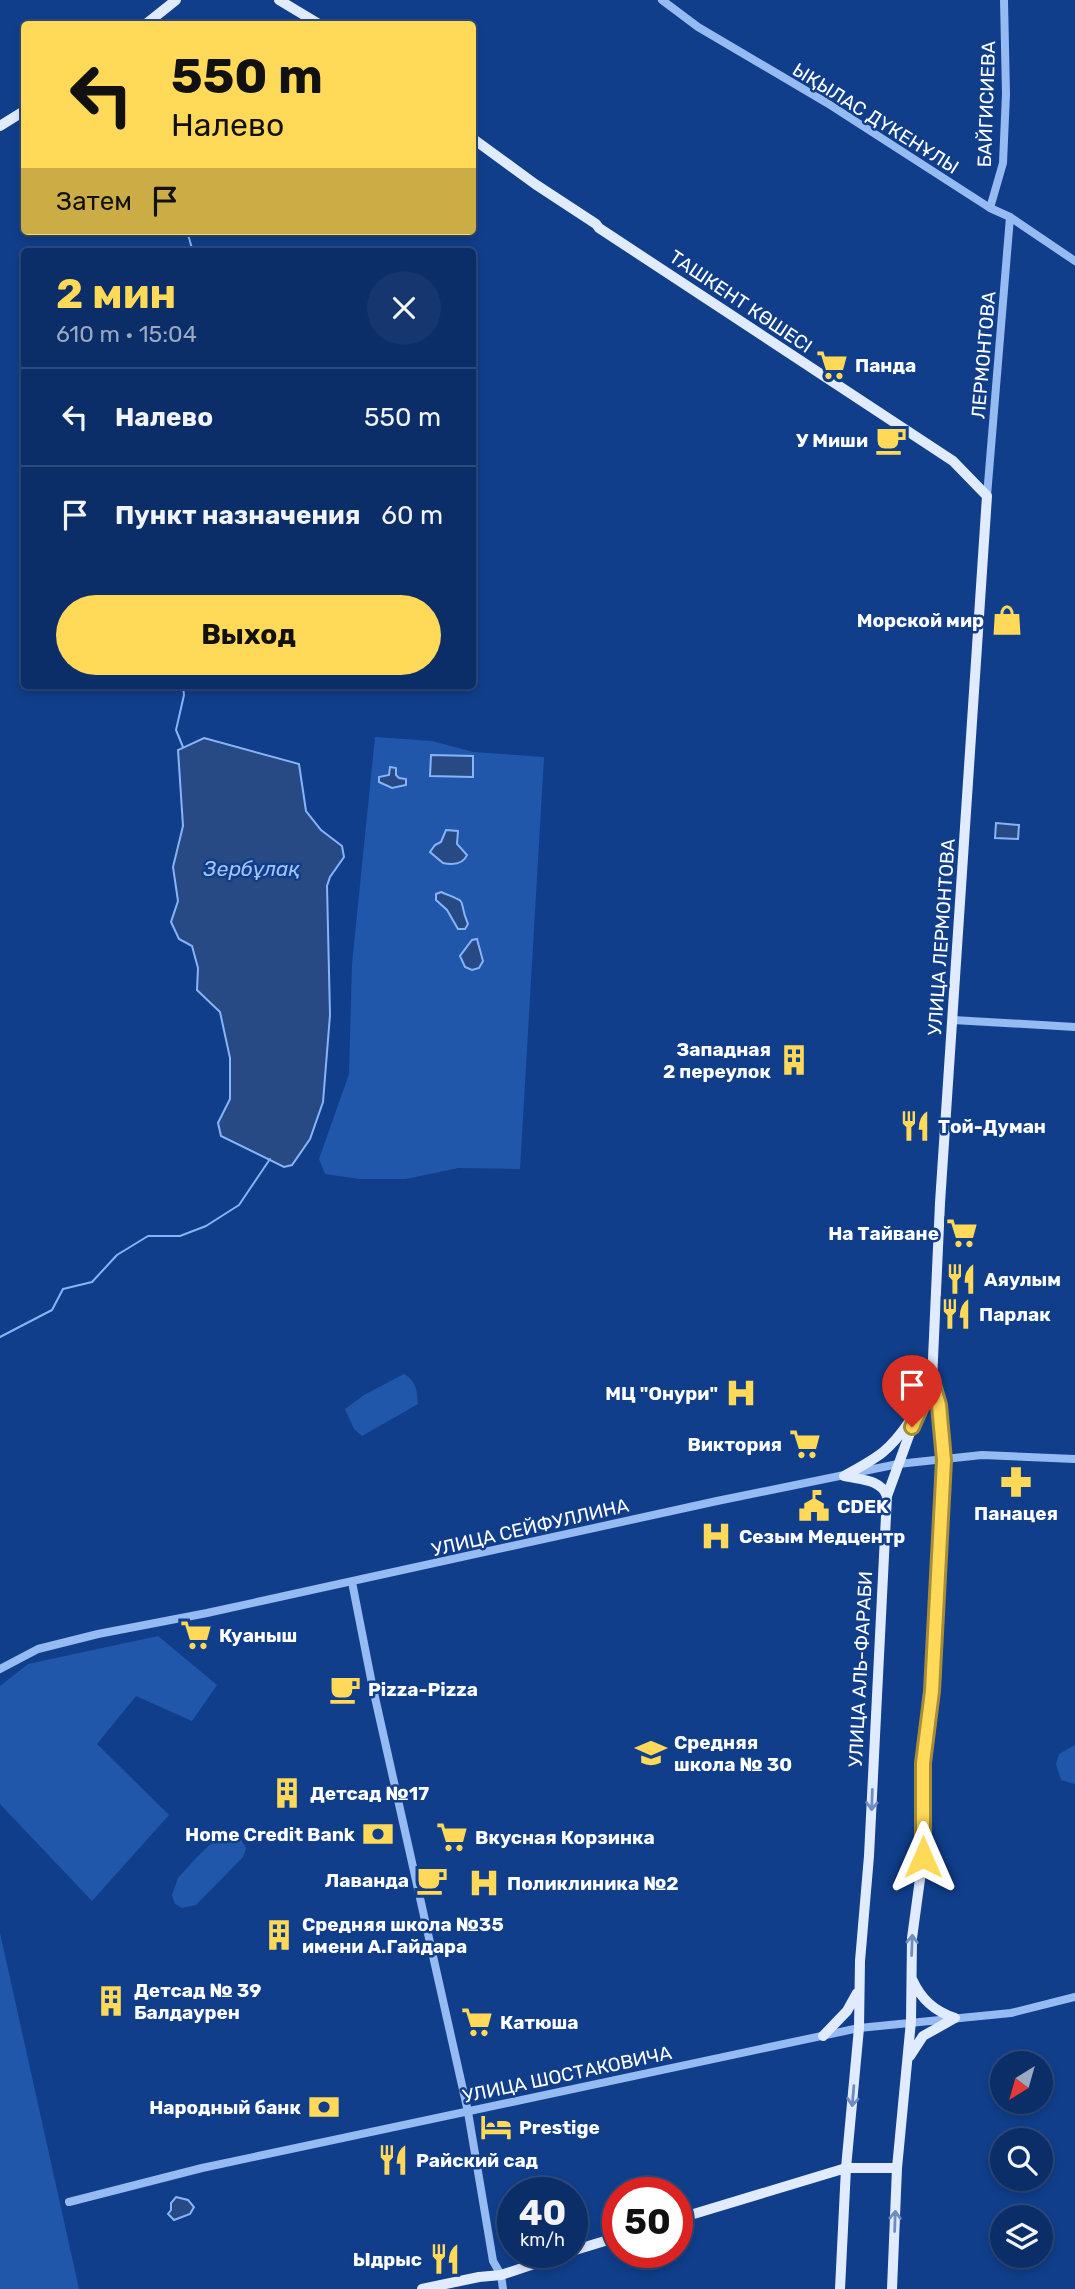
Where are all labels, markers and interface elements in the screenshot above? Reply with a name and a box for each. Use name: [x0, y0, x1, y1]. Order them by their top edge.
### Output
street label: БАЙГИСИЕВА: [973, 40, 1000, 168]
text: 550 m: [171, 47, 323, 105]
icon: left: [56, 49, 147, 140]
street label: ЫҚЫЛАС ДҮКЕНҰЛЫ: [788, 58, 963, 179]
text: Налево: [171, 106, 284, 144]
icon: arrive: [146, 182, 184, 220]
text: Затем: [56, 186, 132, 217]
street label: ТАШКЕНТ КӨШЕСІ: [665, 245, 816, 358]
text: 2 мин: [56, 269, 176, 319]
button: close: [367, 271, 441, 345]
street label: ЛЕРМОНТОВА: [966, 290, 1001, 420]
text: 610 m · 15:04: [56, 320, 197, 348]
supermarket icon: Панда: [815, 348, 849, 382]
place label: Панда: [855, 354, 916, 377]
icon: left: [56, 398, 94, 436]
text: Налево: [115, 402, 213, 433]
text: 550 m: [364, 402, 441, 433]
cafe icon: У Миши: [874, 423, 908, 457]
place label: У Миши: [796, 429, 868, 452]
icon: arrive: [56, 496, 94, 534]
text: Пункт назначения: [115, 500, 360, 531]
text: 60 m: [381, 500, 443, 531]
button: Выход: [56, 595, 441, 675]
shop icon: Морской мир: [990, 603, 1024, 637]
place label: Морской мир: [857, 609, 984, 632]
street label: УЛИЦА ЛЕРМОНТОВА: [923, 838, 960, 1036]
water label: Зербұлақ: [203, 856, 300, 881]
place label: Западная 2 переулок: [663, 1038, 771, 1083]
building icon: Западная 2 переулок: [777, 1043, 811, 1077]
restaurant icon: Той-Думан: [898, 1109, 932, 1143]
place label: Той-Думан: [938, 1115, 1046, 1138]
supermarket icon: На Тайване: [945, 1216, 979, 1250]
place label: На Тайване: [828, 1222, 939, 1245]
restaurant icon: Аяулым: [944, 1262, 978, 1296]
place label: Аяулым: [984, 1268, 1061, 1291]
restaurant icon: Парлак: [939, 1297, 973, 1331]
place label: Парлак: [979, 1303, 1051, 1326]
pin: [882, 1355, 942, 1427]
icon: arrive: [893, 1366, 931, 1404]
hospital icon: МЦ "Онури": [724, 1376, 758, 1410]
place label: МЦ "Онури": [605, 1382, 718, 1405]
supermarket icon: Виктория: [788, 1427, 822, 1461]
place label: Виктория: [687, 1433, 782, 1456]
pharmacy icon: Панацея: [999, 1465, 1033, 1499]
public building icon: CDEK: [797, 1489, 831, 1523]
street label: УЛИЦА СЕЙФУЛЛИНА: [429, 1494, 631, 1561]
place label: CDEK: [837, 1495, 889, 1518]
place label: Панацея: [974, 1502, 1058, 1525]
hospital icon: Сезым Медцентр: [699, 1519, 733, 1553]
place label: Сезым Медцентр: [739, 1525, 905, 1548]
street label: УЛИЦА АЛЬ-ФАРАБИ: [844, 1570, 877, 1768]
supermarket icon: Куаныш: [179, 1618, 213, 1652]
place label: Куаныш: [219, 1624, 297, 1647]
cafe icon: Pizza-Pizza: [328, 1672, 362, 1706]
place label: Pizza-Pizza: [368, 1678, 478, 1701]
place label: Средняя школа № 30: [674, 1731, 792, 1776]
school or university icon: Средняя школа № 30: [634, 1736, 668, 1770]
building icon: Детсад №17: [270, 1776, 304, 1810]
place label: Детсад №17: [310, 1782, 429, 1805]
one-way arrow: [865, 1788, 878, 1811]
bank icon: Home Credit Bank: [361, 1817, 395, 1851]
supermarket icon: Вкусная Корзинка: [435, 1820, 469, 1854]
position arrow: [886, 1820, 960, 1894]
place label: Home Credit Bank: [185, 1823, 355, 1846]
place label: Вкусная Корзинка: [475, 1826, 655, 1849]
cafe icon: Лаванда: [415, 1863, 449, 1897]
hospital icon: Поликлиника №2: [467, 1866, 501, 1900]
place label: Лаванда: [325, 1869, 409, 1892]
place label: Поликлиника №2: [507, 1872, 679, 1895]
place label: Средняя школа №35 имени А.Гайдара: [302, 1913, 504, 1958]
building icon: Средняя школа №35 имени А.Гайдара: [262, 1918, 296, 1952]
one-way arrow: [906, 1934, 919, 1957]
place label: Детсад № 39 Балдаурен: [134, 1979, 261, 2024]
building icon: Детсад № 39 Балдаурен: [94, 1984, 128, 2018]
supermarket icon: Катюша: [460, 2005, 494, 2039]
place label: Катюша: [500, 2011, 579, 2034]
street label: УЛИЦА ШОСТАКОВИЧА: [460, 2041, 674, 2108]
north arrow: [990, 2051, 1054, 2114]
map controls: [990, 2051, 1053, 2268]
one-way arrow: [846, 2084, 859, 2107]
bank icon: Народный банк: [307, 2090, 341, 2124]
place label: Народный банк: [149, 2096, 301, 2119]
hotel icon: Prestige: [479, 2110, 513, 2144]
place label: Prestige: [519, 2116, 600, 2139]
button: search: [990, 2128, 1053, 2191]
restaurant icon: Райский сад: [376, 2143, 410, 2177]
place label: Райский сад: [416, 2149, 539, 2172]
speed limit sign: 50: [602, 2177, 693, 2268]
text: 40: [519, 2192, 566, 2234]
button: layers: [990, 2205, 1053, 2268]
one-way arrow: [888, 2210, 901, 2233]
text: km/h: [520, 2229, 565, 2251]
restaurant icon: Ыдрыс: [428, 2242, 462, 2276]
place label: Ыдрыс: [353, 2248, 422, 2271]

